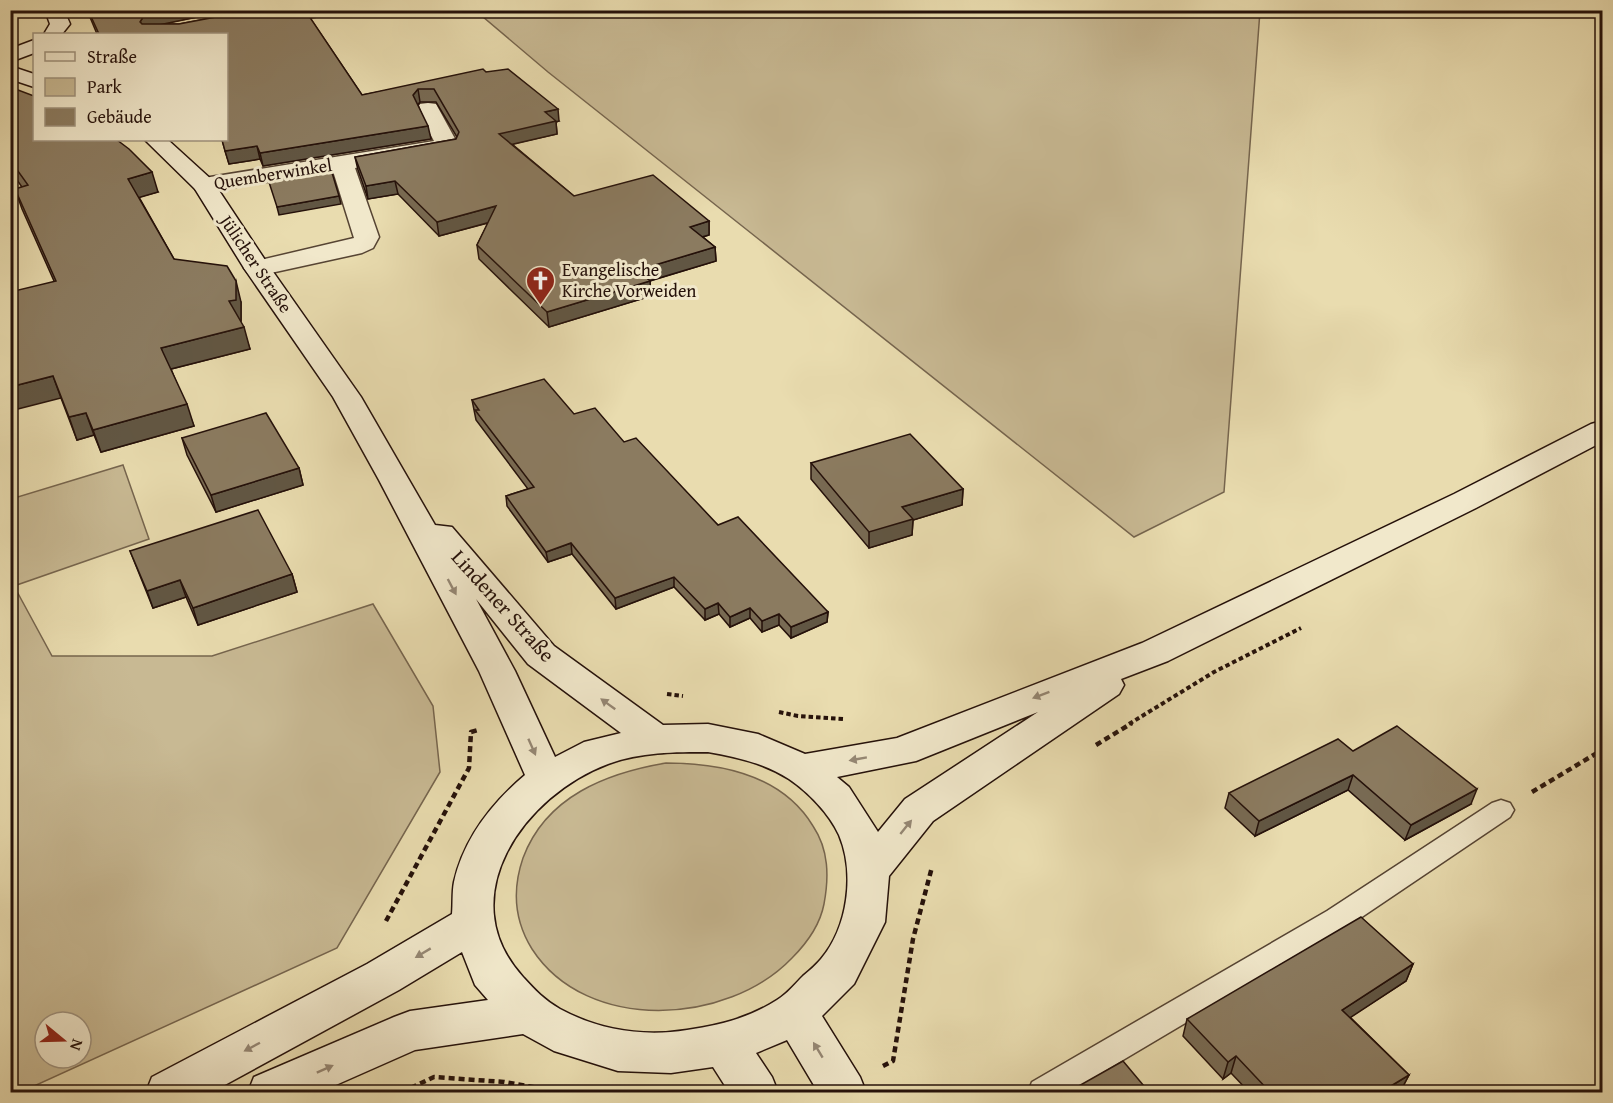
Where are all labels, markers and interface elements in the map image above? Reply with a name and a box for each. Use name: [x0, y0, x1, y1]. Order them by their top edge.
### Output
legend: [33, 33, 228, 141]
text: Straße: [87, 43, 137, 70]
text: Park: [87, 73, 123, 100]
text: Gebäude: [87, 103, 152, 130]
street label: Quemberwinkel: [212, 151, 334, 196]
street label: Jülicher Straße: [212, 208, 299, 318]
place label: Evangelische Kirche Vorweiden: [562, 256, 696, 304]
church icon: Evangelische Kirche Vorweiden: [525, 264, 557, 306]
street label: Lindener Straße: [444, 542, 563, 669]
one-way arrow: [447, 579, 457, 596]
one-way arrow: [1032, 691, 1050, 700]
one-way arrow: [600, 698, 616, 710]
one-way arrow: [528, 738, 537, 756]
one-way arrow: [848, 755, 867, 764]
one-way arrow: [899, 819, 911, 834]
one-way arrow: [415, 947, 431, 958]
north arrow: [33, 1010, 93, 1070]
text: N: [64, 1036, 90, 1054]
one-way arrow: [244, 1042, 261, 1052]
one-way arrow: [812, 1042, 823, 1058]
one-way arrow: [316, 1064, 334, 1074]

